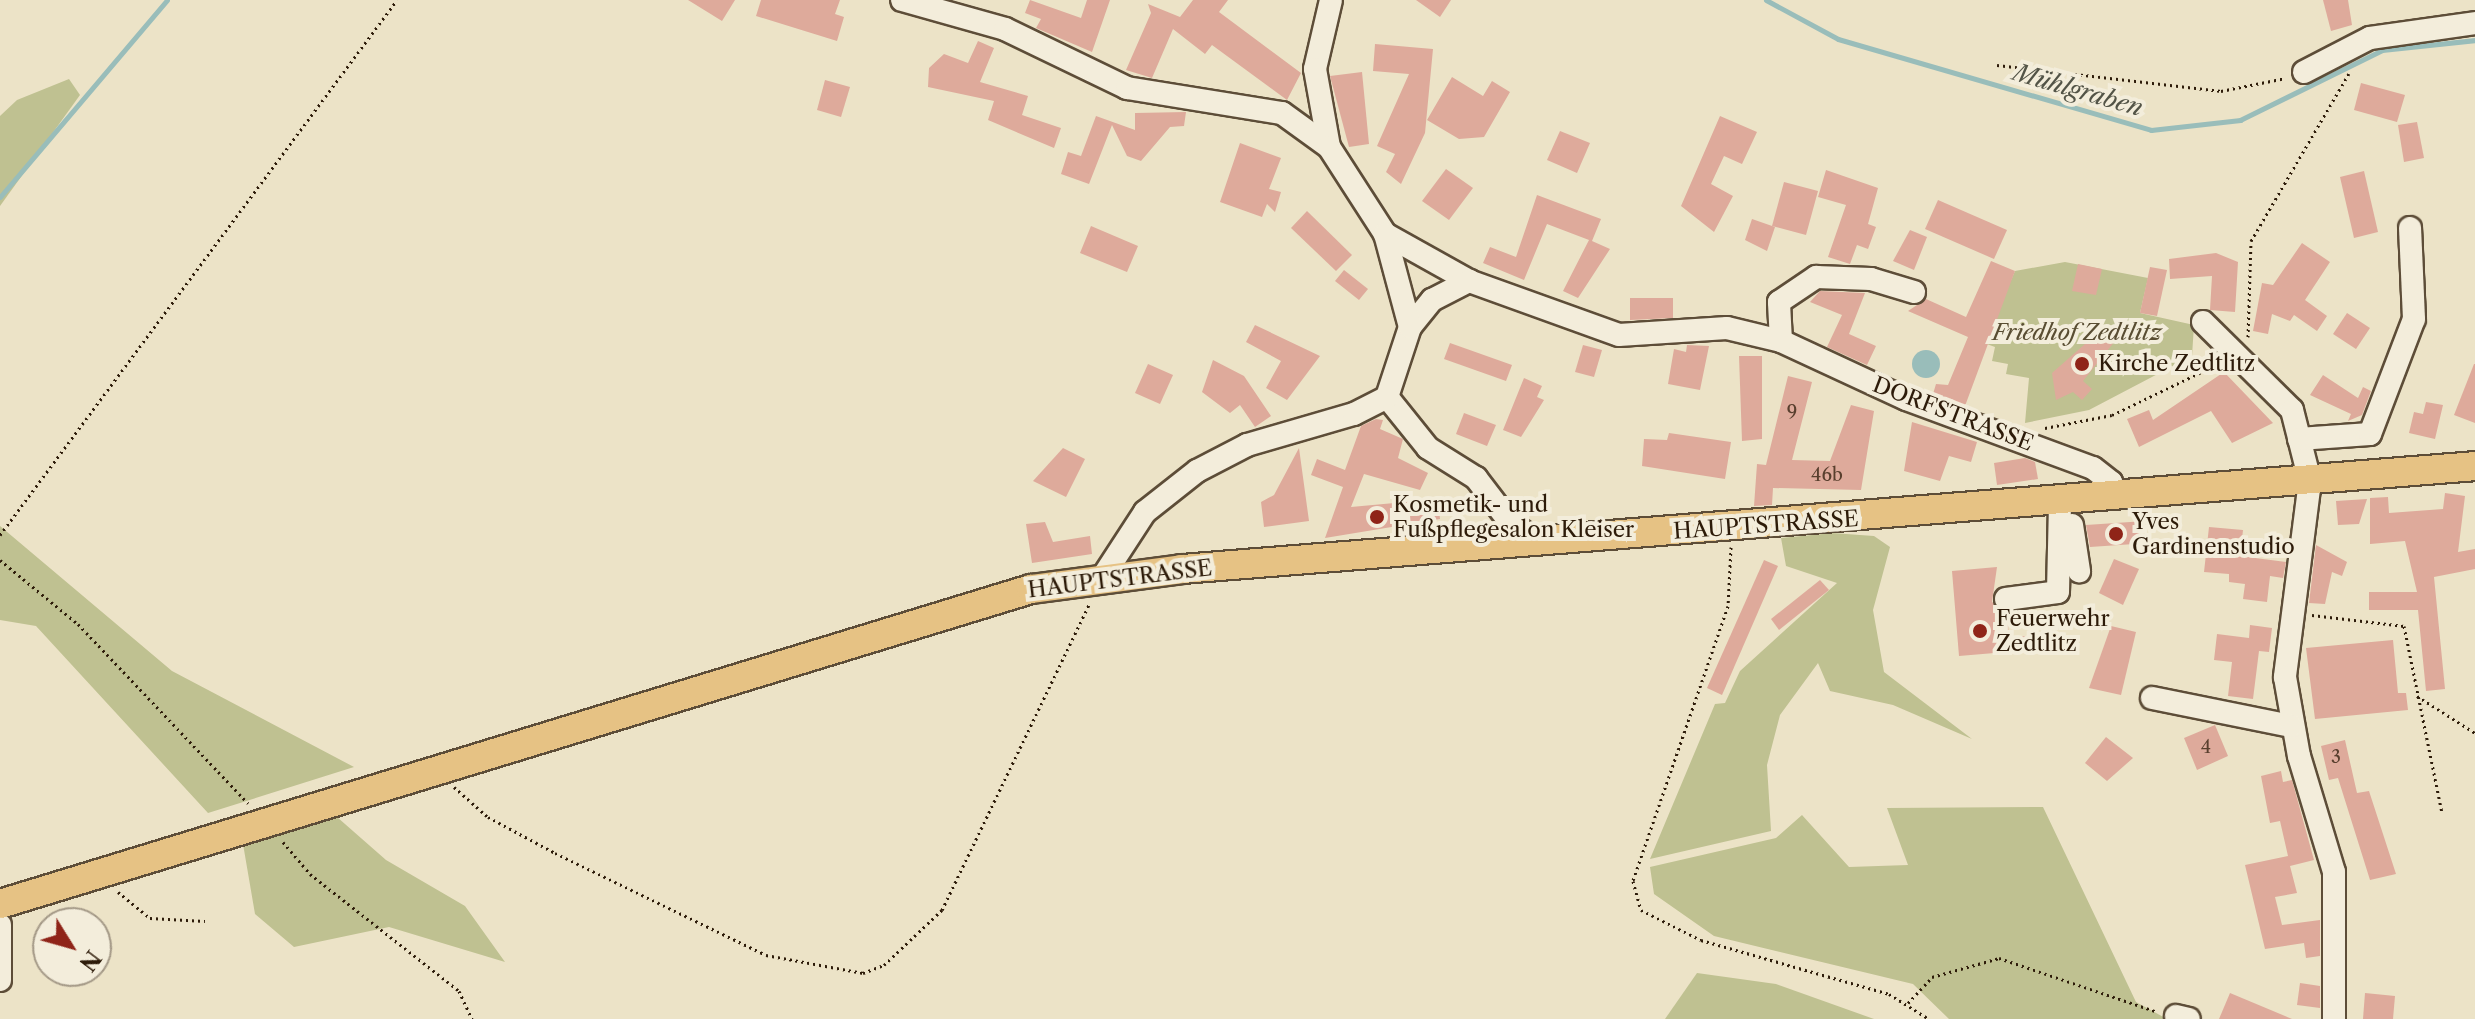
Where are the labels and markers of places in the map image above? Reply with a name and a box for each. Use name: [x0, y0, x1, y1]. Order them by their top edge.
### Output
place label: Kirche Zedtlitz: [2098, 351, 2255, 377]
marker: Kirche Zedtlitz: [2073, 355, 2091, 373]
place label: Kosmetik- und Fußpflegesalon Kleiser: [1393, 491, 1634, 542]
marker: Kosmetik- und Fußpflegesalon Kleiser: [1368, 508, 1386, 526]
place label: Yves Gardinenstudio: [2132, 508, 2295, 560]
marker: Yves Gardinenstudio: [2107, 525, 2125, 543]
place label: Feuerwehr Zedtlitz: [1996, 605, 2110, 656]
marker: Feuerwehr Zedtlitz: [1971, 622, 1989, 640]

